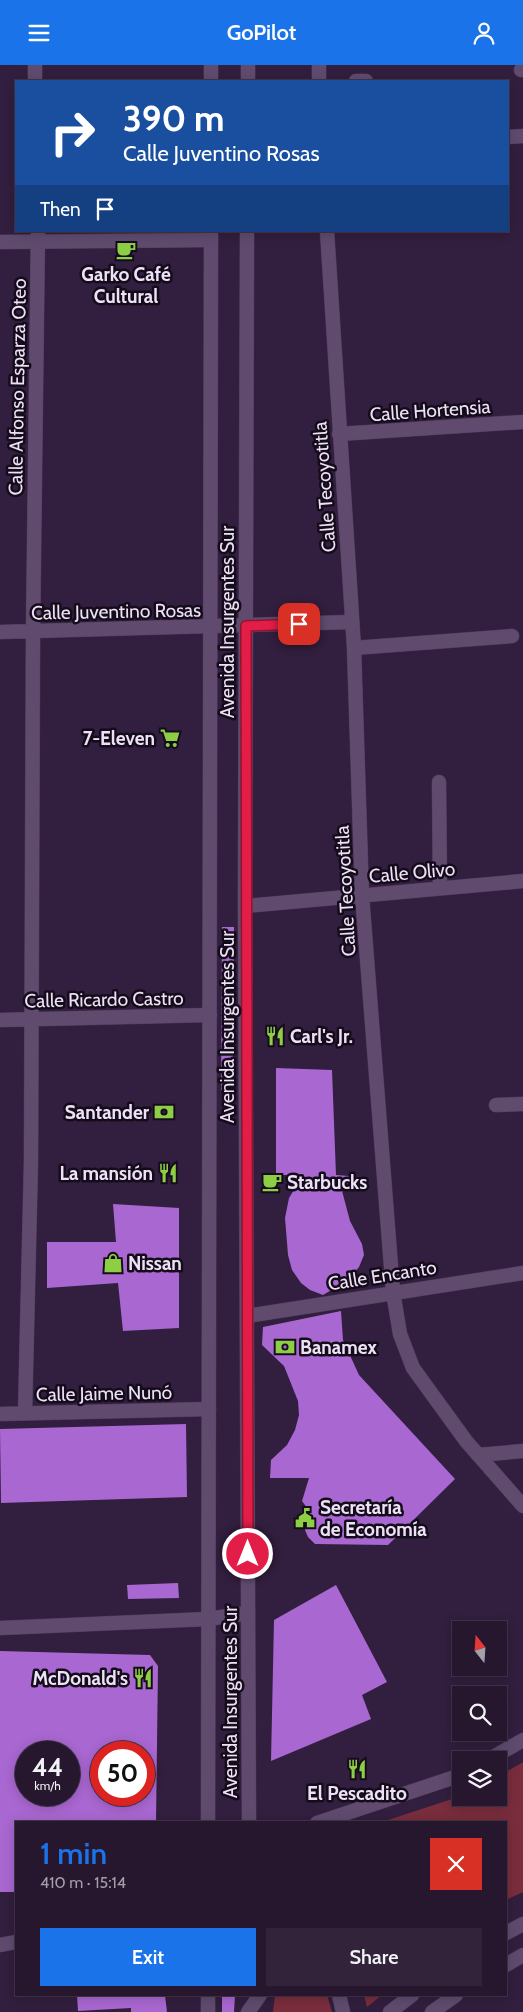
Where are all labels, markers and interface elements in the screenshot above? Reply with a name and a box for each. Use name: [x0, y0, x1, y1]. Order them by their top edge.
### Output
icon: menu: [25, 19, 53, 47]
text: GoPilot: [227, 19, 296, 46]
icon: person: [470, 19, 498, 47]
text: 390 m: [123, 97, 225, 140]
icon: right: [40, 100, 105, 165]
text: Calle Juventino Rosas: [123, 140, 320, 167]
icon: arrive: [91, 195, 119, 223]
text: Then: [40, 198, 81, 221]
cafe icon: Garko Café Cultural: [115, 239, 137, 261]
place label: Garko Café Cultural: [81, 263, 171, 308]
street label: Calle Alfonso Esparza Oteo: [4, 278, 31, 496]
street label: Calle Hortensia: [369, 395, 491, 426]
street label: Calle Tecoyotitla: [308, 421, 341, 553]
street label: Avenida Insurgentes Sur: [216, 526, 239, 718]
street label: Calle Juventino Rosas: [31, 599, 201, 624]
pin: [278, 603, 320, 645]
icon: arrive: [285, 610, 313, 638]
place label: 7-Eleven: [83, 727, 155, 750]
supermarket icon: 7-Eleven: [159, 727, 181, 749]
street label: Calle Tecoyotitla: [331, 825, 360, 957]
street label: Calle Olivo: [368, 857, 456, 888]
street label: Avenida Insurgentes Sur: [216, 931, 239, 1123]
street label: Calle Ricardo Castro: [24, 987, 184, 1012]
restaurant icon: Carl's Jr.: [264, 1025, 286, 1047]
place label: Carl's Jr.: [290, 1025, 353, 1048]
place label: Santander: [65, 1101, 150, 1124]
bank icon: Santander: [153, 1101, 175, 1123]
place label: La mansión: [59, 1162, 153, 1185]
restaurant icon: La mansión: [157, 1162, 179, 1184]
cafe icon: Starbucks: [261, 1171, 283, 1193]
place label: Starbucks: [287, 1171, 367, 1194]
shop icon: Nissan: [102, 1252, 124, 1274]
place label: Nissan: [128, 1252, 182, 1275]
street label: Calle Encanto: [326, 1256, 438, 1295]
bank icon: Banamex: [274, 1336, 296, 1358]
place label: Banamex: [300, 1336, 378, 1359]
street label: Calle Jaime Nunó: [36, 1381, 172, 1406]
place label: Secretaría de Economía: [320, 1496, 427, 1541]
public building icon: Secretaría de Economía: [294, 1507, 316, 1529]
position arrow: [221, 1527, 273, 1579]
street label: Avenida Insurgentes Sur: [219, 1606, 242, 1798]
north arrow: [452, 1621, 508, 1676]
map controls: [452, 1621, 507, 1806]
place label: McDonald's: [33, 1667, 128, 1690]
restaurant icon: McDonald's: [132, 1667, 154, 1689]
button: search: [452, 1686, 507, 1741]
speed limit sign: 50: [90, 1741, 155, 1806]
button: layers: [452, 1751, 507, 1806]
text: 44: [32, 1752, 63, 1782]
restaurant icon: El Pescadito: [346, 1758, 368, 1780]
text: km/h: [34, 1778, 61, 1793]
place label: El Pescadito: [307, 1782, 407, 1805]
text: 1 min: [40, 1835, 107, 1872]
button: close: [430, 1838, 482, 1890]
text: 410 m · 15:14: [40, 1873, 126, 1892]
button: Exit: [40, 1928, 256, 1986]
button: Share: [266, 1928, 482, 1986]

